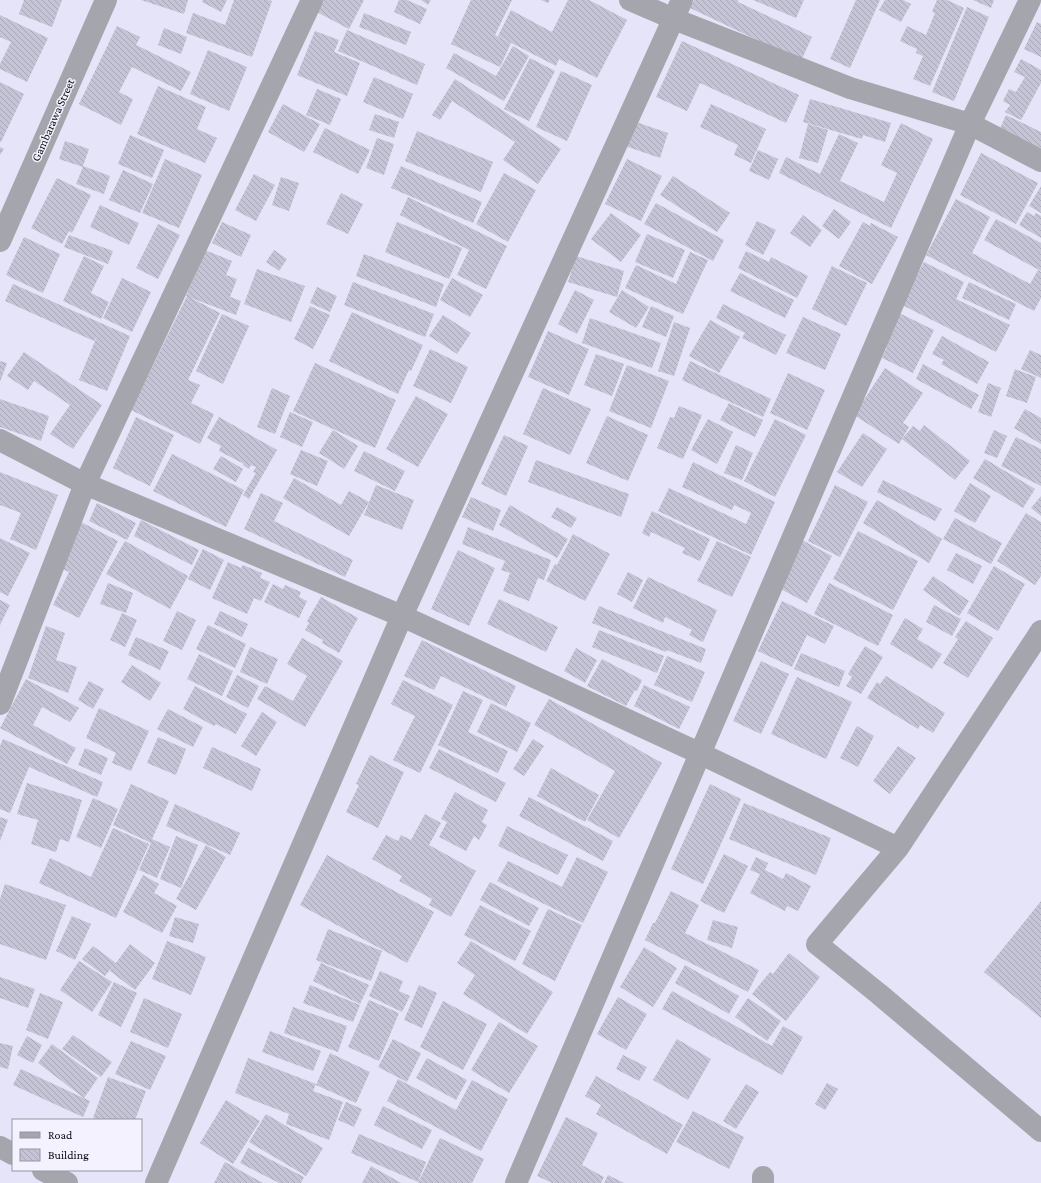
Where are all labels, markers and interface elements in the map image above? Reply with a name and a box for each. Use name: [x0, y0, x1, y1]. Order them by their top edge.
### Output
street label: Gambarawa Street: [29, 76, 78, 163]
legend: [12, 1119, 142, 1171]
text: Road: [48, 1128, 73, 1142]
text: Building: [48, 1148, 89, 1162]

